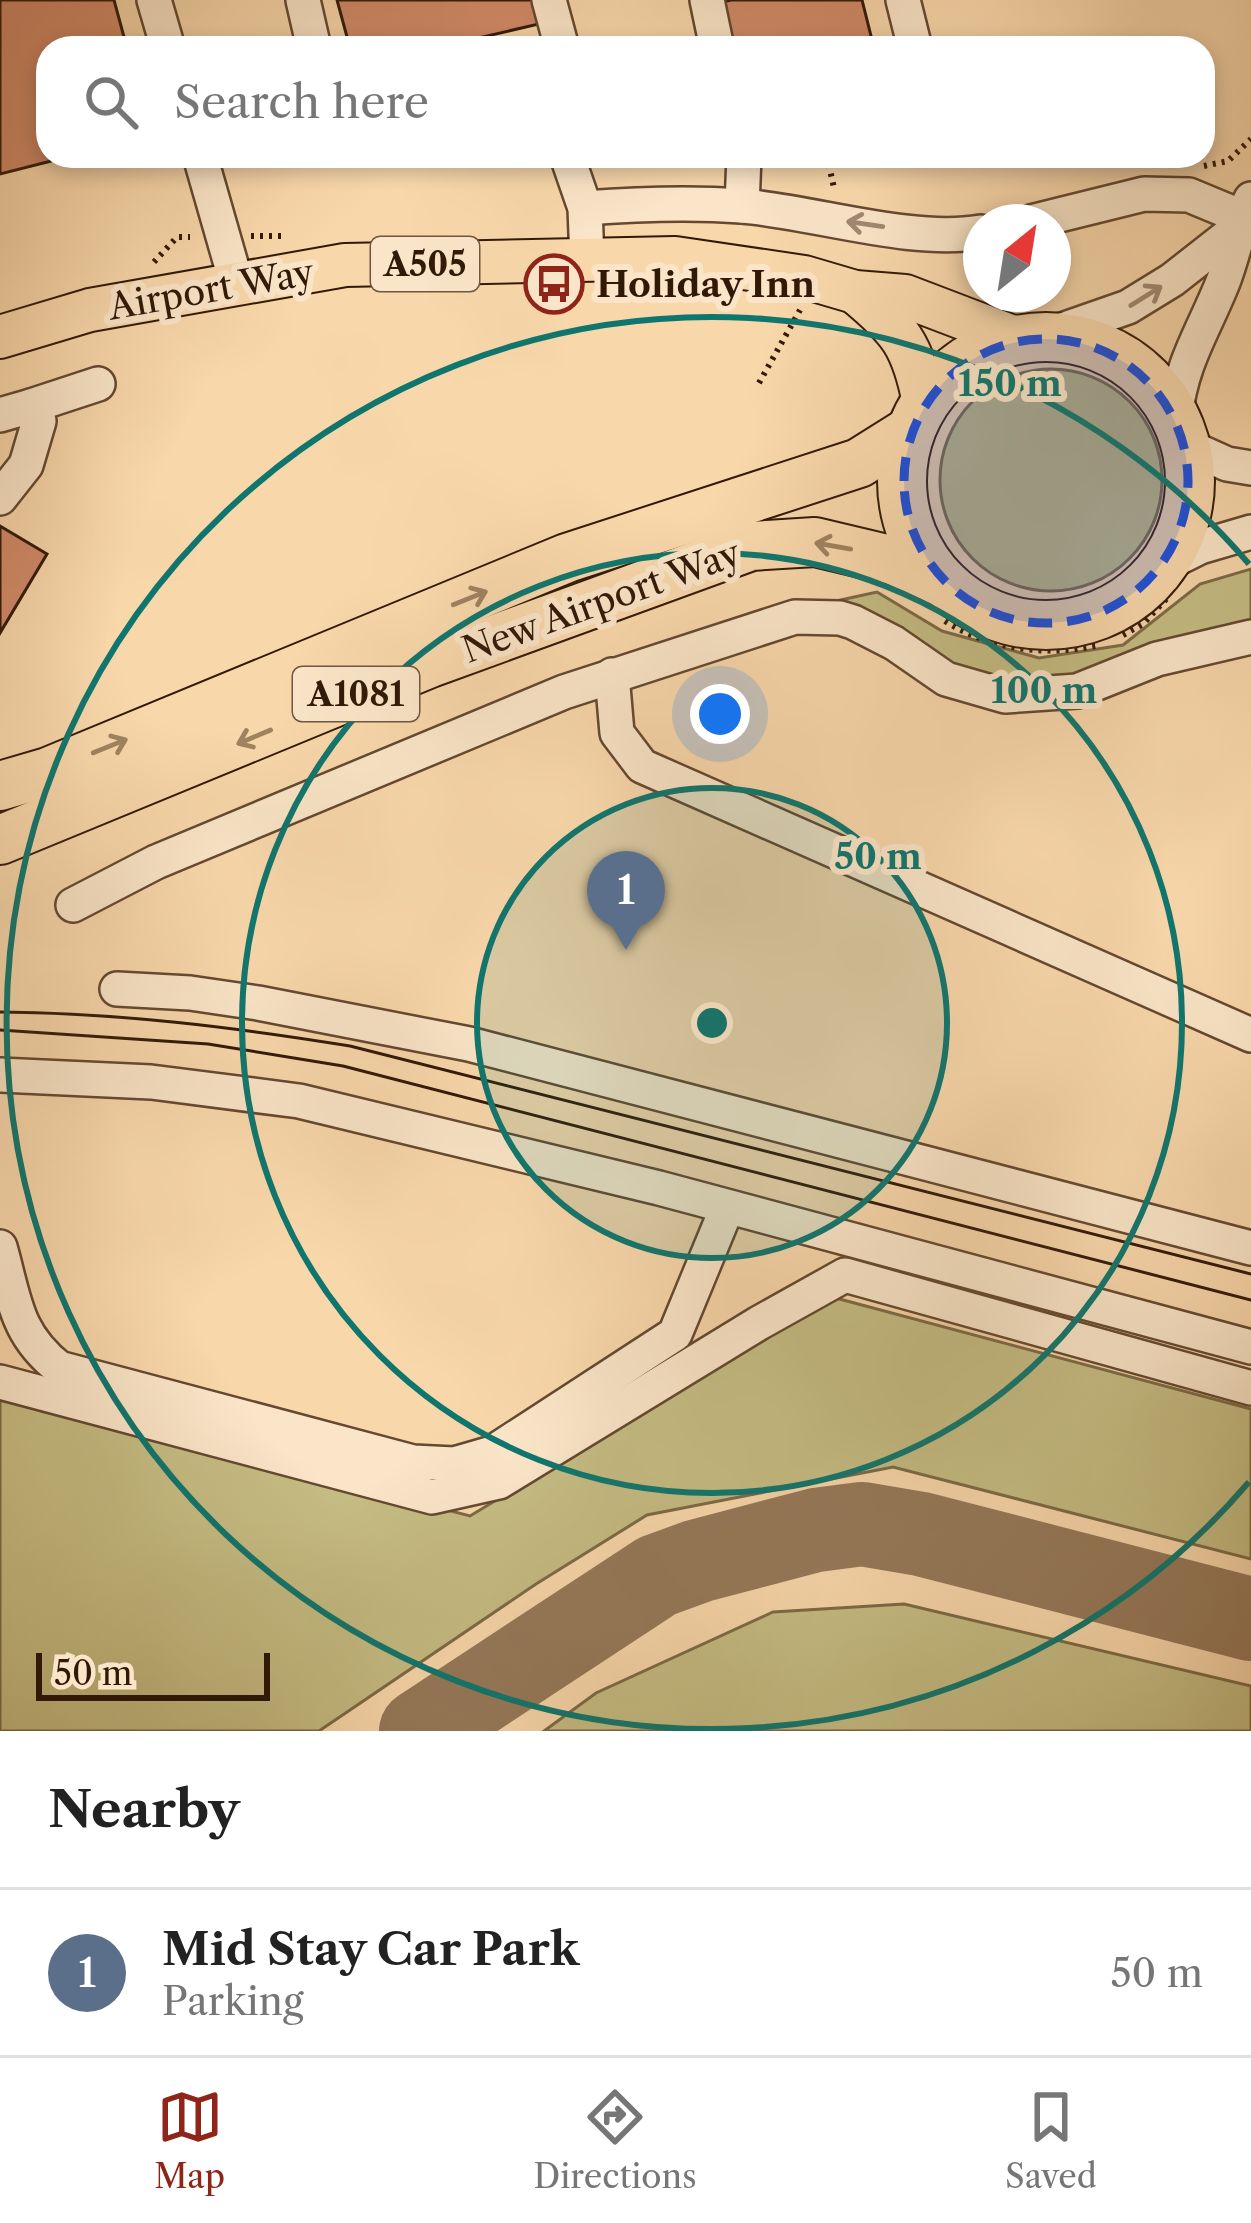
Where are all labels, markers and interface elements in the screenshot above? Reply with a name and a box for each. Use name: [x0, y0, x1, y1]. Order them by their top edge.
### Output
search box: [36, 36, 1215, 168]
icon: search: [78, 69, 144, 135]
text: Search here: [174, 74, 429, 130]
north arrow: [963, 204, 1071, 312]
one-way arrow: [846, 212, 885, 235]
road number: A505: [371, 237, 479, 291]
street label: Airport Way: [104, 249, 318, 329]
bus stop icon: Holiday Inn: [523, 253, 585, 315]
place label: Holiday Inn: [596, 262, 815, 306]
one-way arrow: [1128, 283, 1162, 308]
text: 150 m: [958, 361, 1062, 405]
street label: New Airport Way: [456, 530, 747, 672]
one-way arrow: [815, 534, 854, 556]
one-way arrow: [451, 586, 488, 607]
road number: A1081: [293, 667, 419, 721]
text: 100 m: [991, 668, 1097, 712]
your location: [690, 684, 750, 744]
one-way arrow: [236, 728, 273, 749]
one-way arrow: [90, 734, 127, 755]
text: 50 m: [834, 834, 922, 878]
pin: 1: [587, 851, 665, 950]
centre of rings: [691, 1002, 733, 1044]
scale bar: [36, 1647, 270, 1700]
text: 50 m: [54, 1653, 132, 1694]
text: Nearby: [48, 1778, 240, 1840]
text: Mid Stay Car Park: [162, 1921, 579, 1977]
text: 1: [78, 1949, 96, 1997]
text: 50 m: [1110, 1949, 1203, 1997]
text: Parking: [162, 1977, 304, 2025]
tab: Map: [154, 2084, 225, 2197]
tab: Directions: [534, 2084, 697, 2197]
tab: Saved: [1005, 2084, 1097, 2197]

